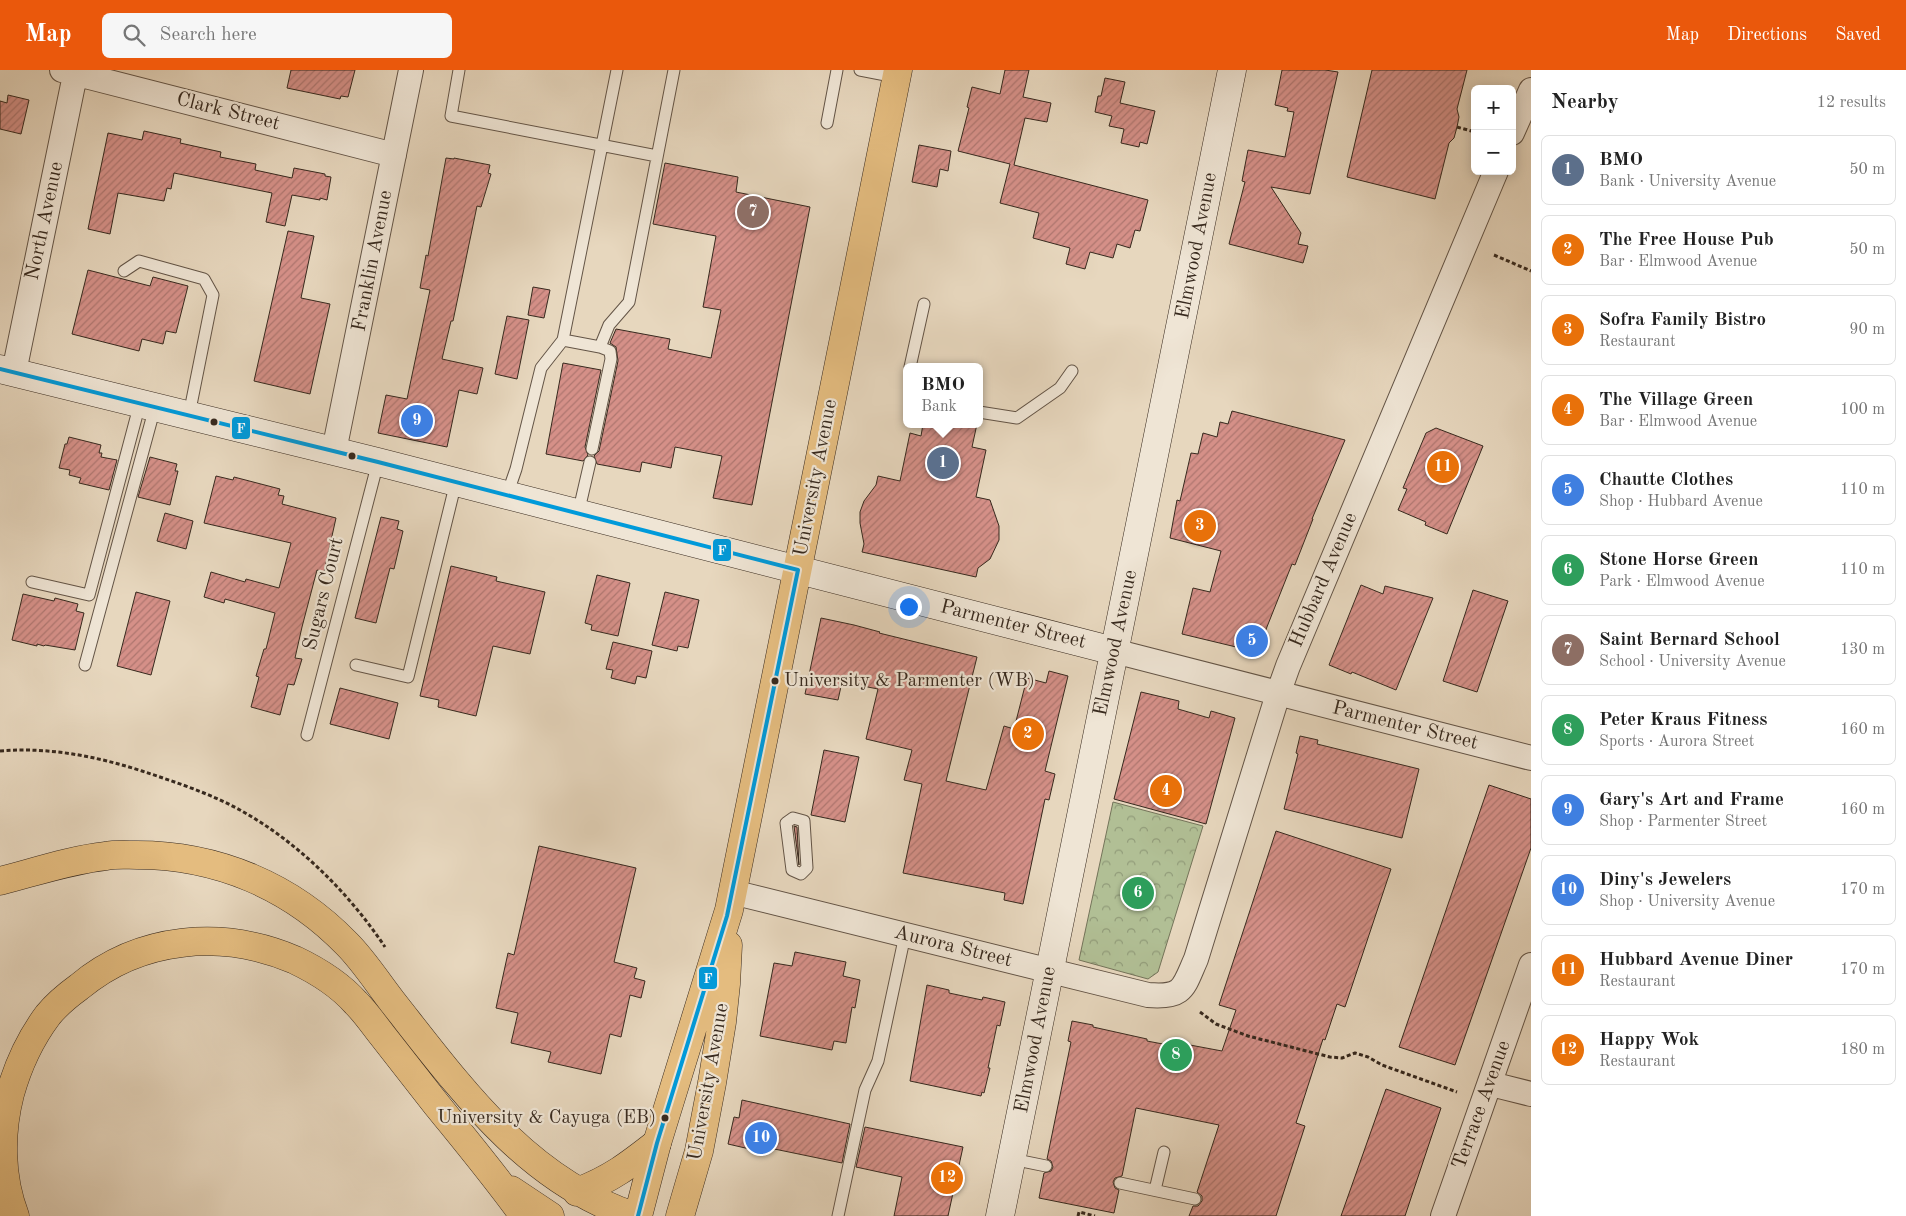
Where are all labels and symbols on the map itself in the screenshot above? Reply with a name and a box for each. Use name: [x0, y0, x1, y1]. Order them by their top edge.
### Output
street label: Clark Street: [174, 89, 282, 135]
street label: North Avenue: [23, 160, 67, 282]
street label: Elmwood Avenue: [1173, 171, 1221, 321]
street label: Franklin Avenue: [349, 189, 397, 333]
pin: 7: [737, 193, 769, 231]
street label: University Avenue: [791, 398, 841, 558]
pin: 9: [401, 402, 433, 440]
line badge: F: [231, 416, 251, 440]
unlabelled marker: [209, 417, 219, 427]
text: F: [236, 422, 246, 436]
pin: 1: [927, 444, 959, 482]
pin: 11: [1427, 448, 1459, 486]
unlabelled marker: [347, 451, 357, 461]
pin: 3: [1184, 507, 1216, 545]
street label: Hubbard Avenue: [1287, 510, 1361, 650]
street label: Sugars Court: [300, 536, 348, 652]
line badge: F: [712, 538, 732, 562]
text: F: [717, 544, 727, 558]
street label: Elmwood Avenue: [1091, 568, 1141, 718]
your location: [896, 594, 922, 620]
street label: Parmenter Street: [938, 597, 1088, 653]
pin: 5: [1236, 622, 1268, 660]
place label: University & Parmenter (WB): [784, 671, 1035, 691]
marker: University & Parmenter (WB): [770, 676, 780, 686]
street label: Parmenter Street: [1330, 698, 1480, 754]
pin: 2: [1012, 715, 1044, 753]
pin: 4: [1150, 772, 1182, 810]
pin: 6: [1122, 874, 1154, 912]
street label: Aurora Street: [892, 923, 1014, 971]
street label: Elmwood Avenue: [1012, 965, 1060, 1115]
line badge: F: [698, 966, 718, 990]
text: F: [703, 972, 713, 986]
street label: University Avenue: [685, 1002, 733, 1162]
pin: 8: [1160, 1036, 1192, 1074]
street label: Terrace Avenue: [1449, 1038, 1515, 1172]
place label: University & Cayuga (EB): [437, 1108, 656, 1128]
marker: University & Cayuga (EB): [660, 1113, 670, 1123]
pin: 10: [745, 1119, 777, 1157]
pin: 12: [931, 1159, 963, 1197]

